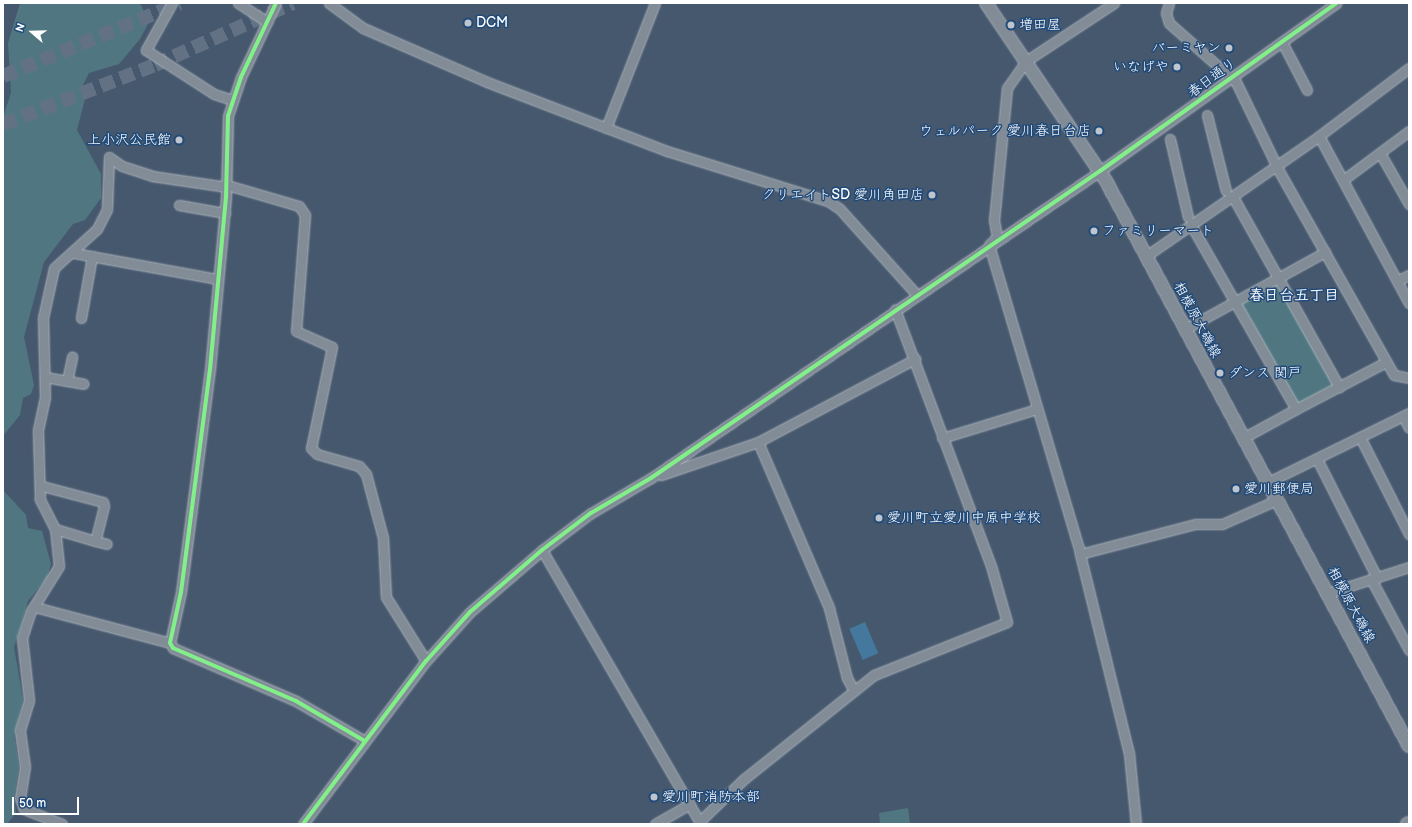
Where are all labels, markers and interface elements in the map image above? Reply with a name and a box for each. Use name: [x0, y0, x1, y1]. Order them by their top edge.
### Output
north arrow: [12, 12, 52, 52]
place label: DCM: [476, 15, 508, 31]
place label: 増田屋: [1019, 17, 1061, 33]
marker: DCM: [463, 18, 473, 28]
marker: 増田屋: [1006, 20, 1016, 30]
text: N: [13, 22, 28, 34]
place label: バーミヤン: [1151, 40, 1221, 56]
marker: バーミヤン: [1224, 43, 1234, 53]
street label: 春日通り: [1184, 55, 1240, 101]
place label: いなげや: [1113, 59, 1169, 75]
marker: いなげや: [1172, 62, 1182, 72]
place label: ウェルパーク 愛川春日台店: [919, 123, 1091, 139]
marker: ウェルパーク 愛川春日台店: [1094, 126, 1104, 136]
place label: 上小沢公民館: [87, 132, 171, 148]
marker: 上小沢公民館: [174, 135, 184, 145]
place label: クリエイトSD 愛川角田店: [762, 187, 924, 203]
marker: クリエイトSD 愛川角田店: [927, 190, 937, 200]
place label: ファミリーマート: [1102, 223, 1214, 239]
marker: ファミリーマート: [1089, 226, 1099, 236]
street label: 相模原大磯線: [1170, 279, 1224, 361]
district label: 春日台五丁目: [1249, 287, 1339, 305]
place label: ダンス 関戸: [1228, 365, 1302, 381]
marker: ダンス 関戸: [1215, 368, 1225, 378]
place label: 愛川郵便局: [1244, 481, 1314, 497]
marker: 愛川郵便局: [1231, 484, 1241, 494]
place label: 愛川町立愛川中原中学校: [887, 510, 1041, 526]
marker: 愛川町立愛川中原中学校: [874, 513, 884, 523]
street label: 相模原大磯線: [1324, 564, 1378, 646]
scale bar: [14, 789, 81, 815]
place label: 愛川町消防本部: [662, 789, 760, 805]
marker: 愛川町消防本部: [649, 792, 659, 802]
text: 50 m: [19, 796, 46, 811]

